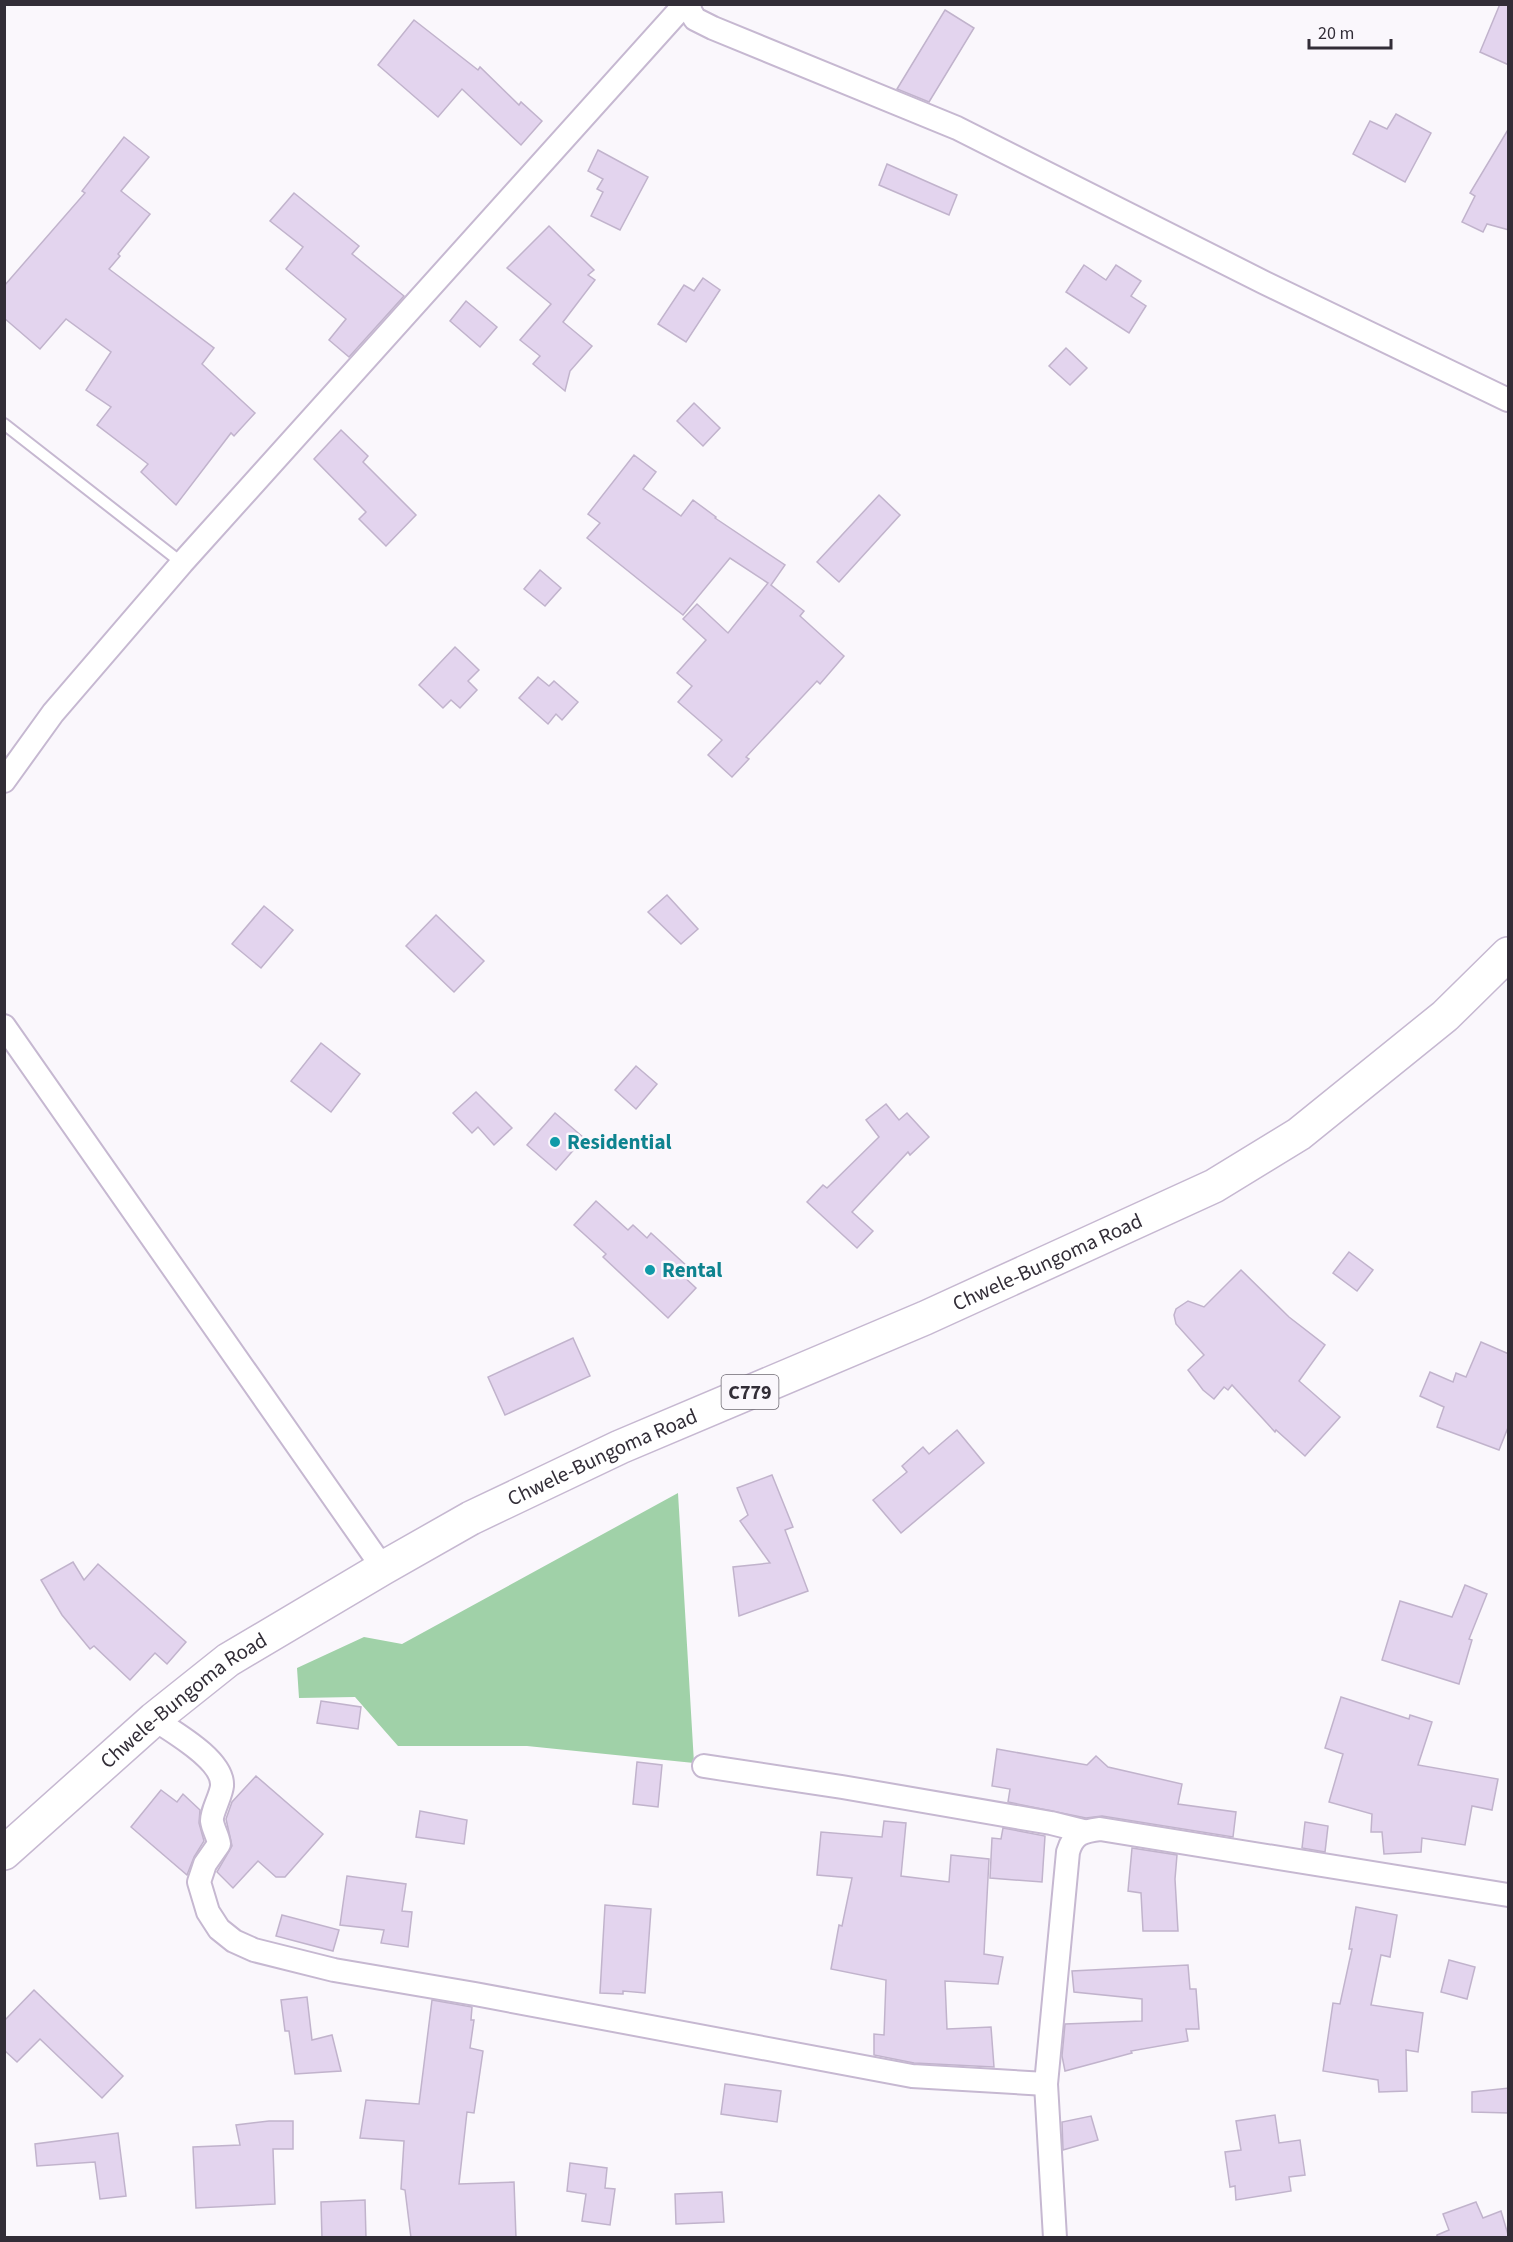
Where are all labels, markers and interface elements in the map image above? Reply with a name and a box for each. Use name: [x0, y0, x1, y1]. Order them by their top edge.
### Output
scale bar: [1309, 12, 1392, 50]
text: 20 m: [1318, 21, 1354, 46]
place label: Residential: [567, 1127, 671, 1157]
marker: Residential: [548, 1135, 562, 1149]
street label: Chwele-Bungoma Road: [948, 1206, 1147, 1318]
place label: Rental: [662, 1255, 722, 1285]
marker: Rental: [643, 1263, 657, 1277]
road number: C779: [722, 1375, 778, 1409]
street label: Chwele-Bungoma Road: [502, 1401, 702, 1514]
street label: Chwele-Bungoma Road: [93, 1625, 273, 1775]

